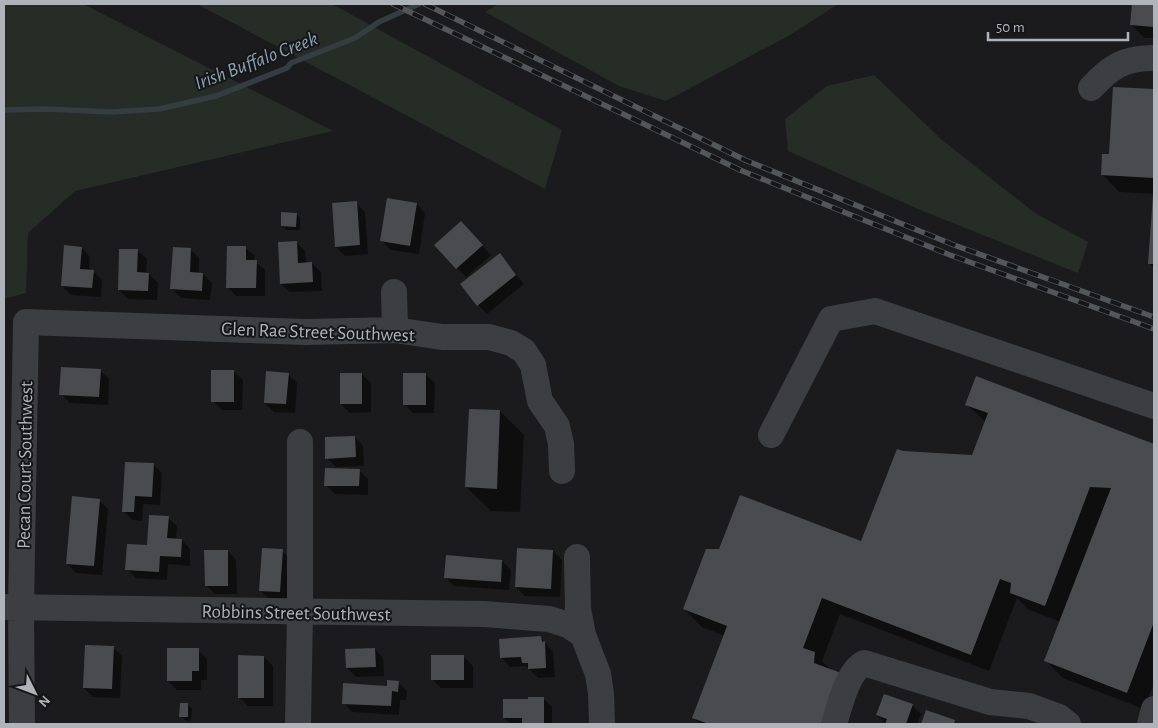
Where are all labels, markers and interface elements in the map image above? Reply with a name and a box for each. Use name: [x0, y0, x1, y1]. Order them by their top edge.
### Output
scale bar: [988, 10, 1128, 42]
text: 50 m: [996, 20, 1025, 35]
water label: Irish Buffalo Creek: [192, 28, 321, 94]
street label: Glen Rae Street Southwest: [221, 320, 415, 345]
street label: Pecan Court Southwest: [15, 381, 36, 549]
street label: Robbins Street Southwest: [201, 602, 390, 625]
north arrow: [10, 668, 60, 718]
text: N: [35, 693, 52, 709]

